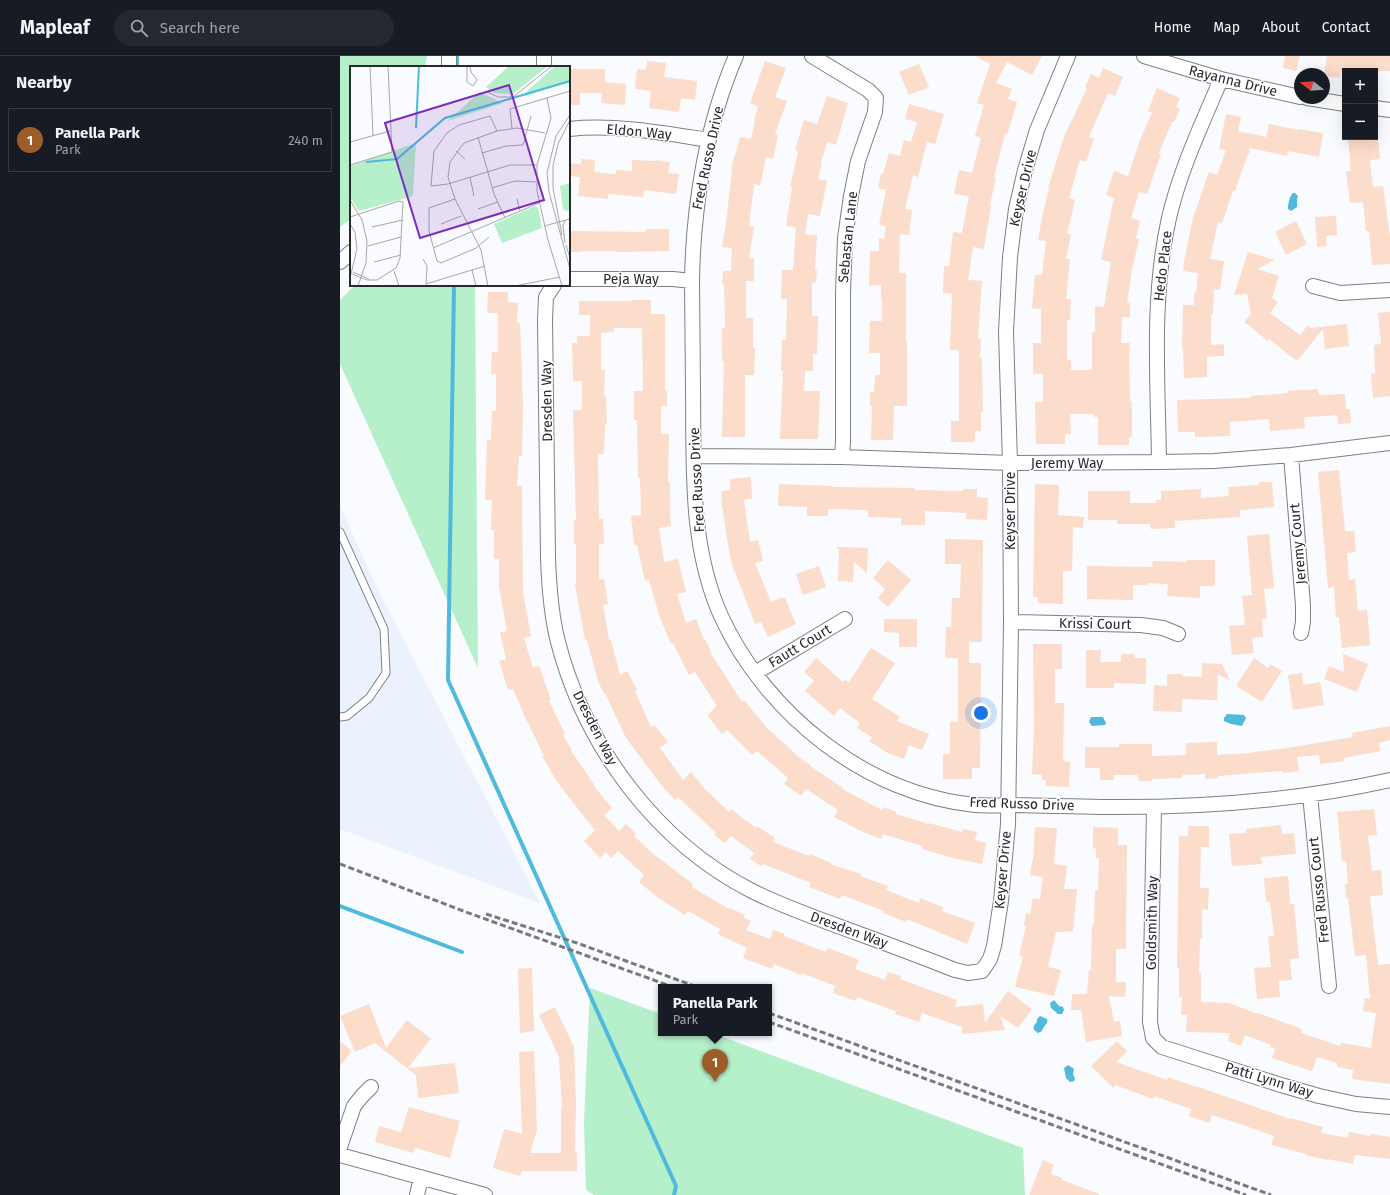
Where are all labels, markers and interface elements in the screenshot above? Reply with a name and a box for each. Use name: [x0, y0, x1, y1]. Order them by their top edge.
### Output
search box: [114, 10, 394, 46]
text: Mapleaf: [20, 16, 90, 39]
icon: search: [128, 17, 150, 39]
text: Search here: [160, 19, 240, 37]
text: Home: [1154, 19, 1191, 36]
text: Map: [1213, 19, 1240, 36]
text: About: [1262, 19, 1300, 36]
text: Contact: [1322, 19, 1370, 36]
street label: Rayanna Drive: [1187, 62, 1279, 100]
inset map: [350, 66, 570, 286]
north arrow: [1294, 68, 1330, 104]
map controls: [1342, 68, 1378, 140]
button: +: [1342, 68, 1378, 104]
text: Nearby: [16, 72, 71, 93]
button: −: [1342, 104, 1378, 140]
street label: Fred Russo Drive: [689, 105, 727, 211]
street label: Eldon Way: [606, 121, 672, 143]
text: Panella Park: [55, 124, 140, 142]
text: 1: [27, 133, 33, 148]
text: 240 m: [288, 133, 323, 148]
text: Park: [55, 142, 81, 157]
street label: Keyser Drive: [1006, 148, 1040, 228]
street label: Sebastan Lane: [835, 190, 861, 284]
street label: Hedo Place: [1150, 230, 1176, 302]
street label: Peja Way: [603, 271, 659, 288]
street label: Dresden Way: [538, 360, 556, 442]
street label: Fred Russo Drive: [686, 427, 708, 533]
street label: Jeremy Way: [1031, 455, 1103, 472]
street label: Keyser Drive: [1002, 472, 1019, 550]
street label: Jeremy Court: [1286, 502, 1310, 585]
street label: Krissi Court: [1059, 615, 1132, 633]
street label: Fautt Court: [766, 620, 835, 671]
street label: Dresden Way: [569, 688, 621, 768]
your location: [971, 703, 991, 723]
street label: Fred Russo Drive: [969, 794, 1075, 814]
street label: Keyser Drive: [991, 830, 1015, 910]
street label: Fred Russo Court: [1305, 835, 1333, 944]
street label: Goldsmith Way: [1143, 876, 1161, 970]
street label: Dresden Way: [808, 908, 890, 952]
popup: [658, 984, 772, 1036]
text: Panella Park: [673, 994, 757, 1012]
text: Park: [673, 1012, 698, 1027]
pin: 1: [702, 1049, 728, 1082]
street label: Patti Lynn Way: [1223, 1059, 1315, 1101]

